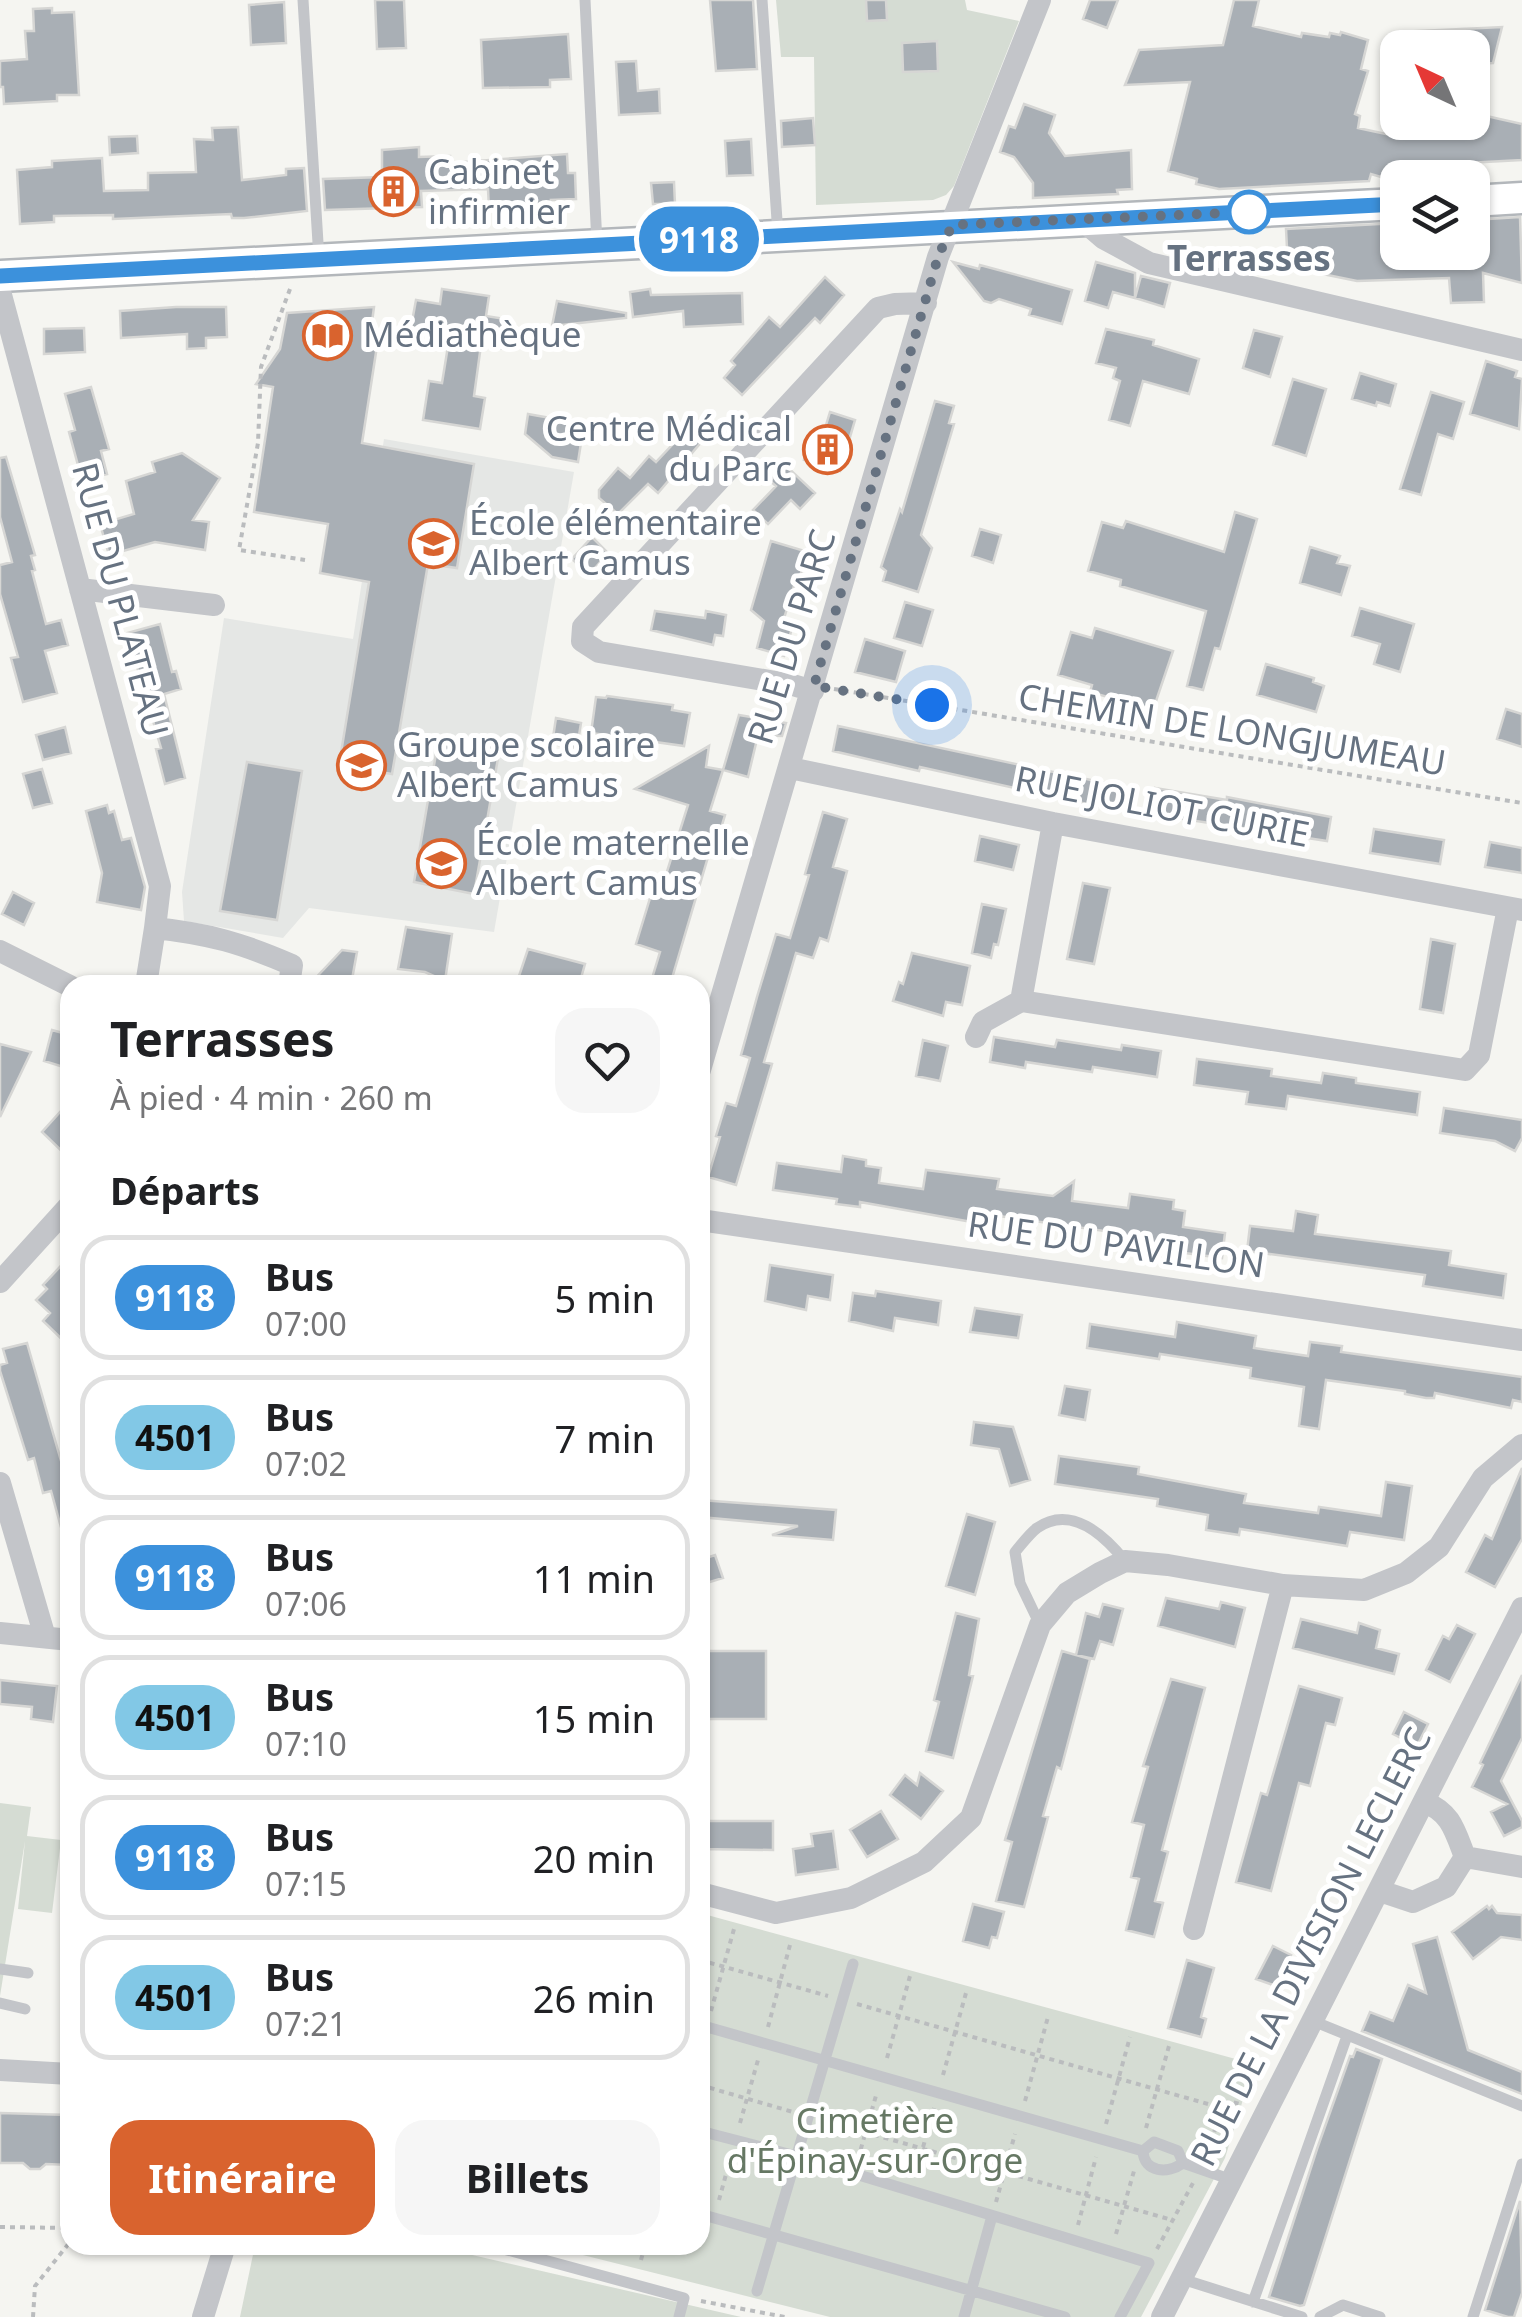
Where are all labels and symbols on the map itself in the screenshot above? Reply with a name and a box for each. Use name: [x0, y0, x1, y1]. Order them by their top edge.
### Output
north arrow: [1380, 30, 1490, 140]
place label: Cabinet infirmier: [428, 147, 570, 234]
building icon: Cabinet infirmier: [367, 166, 419, 218]
marker: Terrasses: [1228, 191, 1270, 233]
line badge: 9118: [629, 206, 769, 272]
place label: Terrasses: [1167, 234, 1331, 281]
library icon: Médiathèque: [302, 309, 354, 361]
place label: Médiathèque: [363, 310, 582, 357]
place label: Centre Médical du Parc: [546, 404, 792, 491]
building icon: Centre Médical du Parc: [801, 423, 853, 475]
street label: RUE DU PLATEAU: [62, 457, 181, 742]
place label: École élémentaire Albert Camus: [469, 498, 762, 585]
school or university icon: École élémentaire Albert Camus: [408, 517, 460, 569]
street label: RUE DU PARC: [736, 524, 845, 750]
street label: CHEMIN DE LONGJUMEAU: [1015, 671, 1449, 786]
your location: [907, 680, 957, 730]
place label: Groupe scolaire Albert Camus: [397, 720, 655, 807]
school or university icon: Groupe scolaire Albert Camus: [336, 739, 388, 791]
street label: RUE JOLIOT CURIE: [1011, 754, 1313, 857]
place label: École maternelle Albert Camus: [476, 818, 750, 905]
school or university icon: École maternelle Albert Camus: [415, 837, 467, 889]
street label: RUE DU PAVILLON: [965, 1199, 1268, 1288]
street label: RUE DE LA DIVISION LECLERC: [1178, 1719, 1441, 2173]
park label: Cimetière d'Épinay-sur-Orge: [727, 2096, 1023, 2183]

